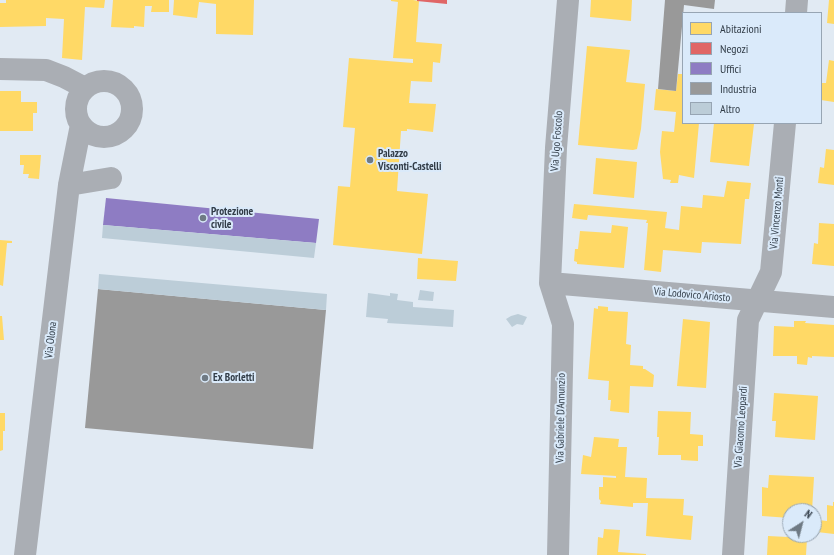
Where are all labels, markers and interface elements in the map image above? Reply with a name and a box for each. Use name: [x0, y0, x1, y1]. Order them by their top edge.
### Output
legend: [682, 12, 822, 124]
text: Abitazioni: [720, 21, 762, 36]
text: Negozi: [720, 41, 748, 56]
text: Uffici: [720, 61, 741, 76]
text: Industria: [720, 81, 757, 96]
text: Altro: [720, 101, 740, 116]
street label: Via Ugo Foscolo: [548, 110, 566, 172]
place label: Palazzo Visconti-Castelli: [378, 147, 441, 173]
marker: Palazzo Visconti-Castelli: [365, 155, 375, 165]
street label: Via Vincenzo Monti: [767, 176, 787, 250]
place label: Protezione civile: [211, 205, 253, 231]
marker: Protezione civile: [198, 213, 208, 223]
street label: Via Lodovico Ariosto: [653, 285, 731, 305]
street label: Via Olona: [42, 321, 60, 359]
place label: Ex Borletti: [213, 371, 255, 385]
marker: Ex Borletti: [200, 373, 210, 383]
street label: Via Gabriele D'Annunzio: [554, 373, 568, 463]
street label: Via Giacomo Leopardi: [732, 386, 750, 468]
north arrow: [782, 503, 822, 543]
text: N: [802, 507, 815, 522]

